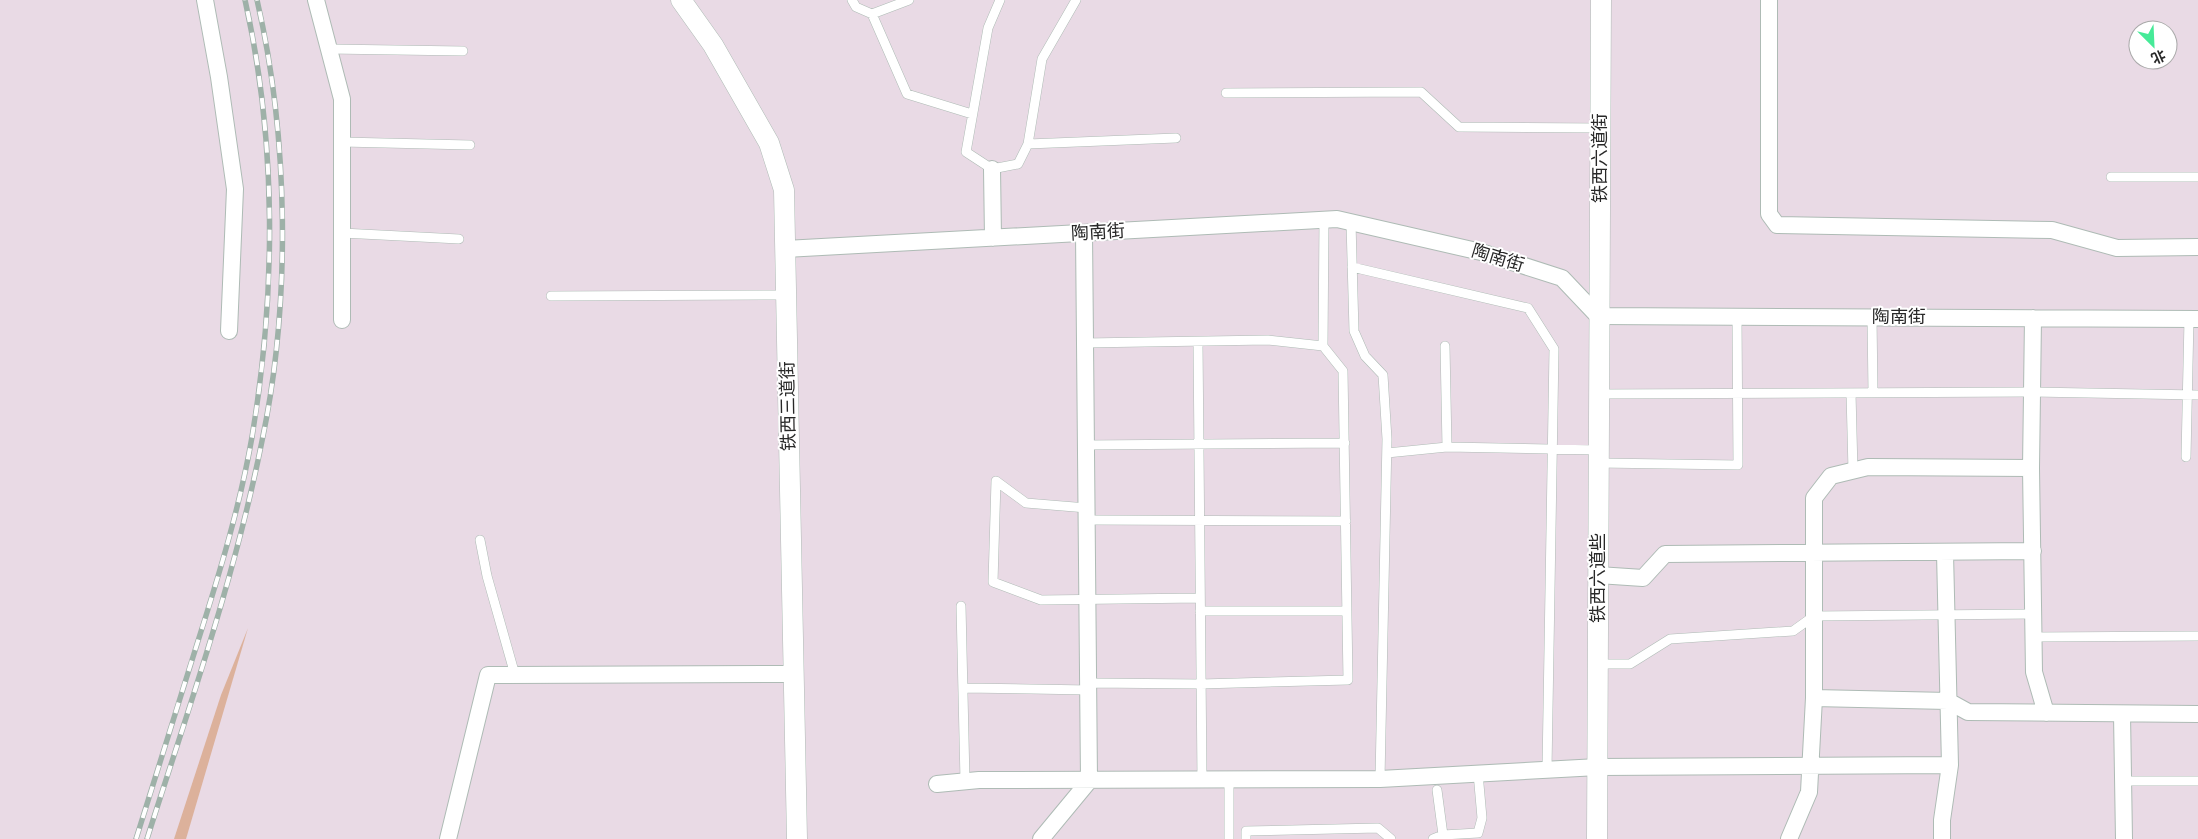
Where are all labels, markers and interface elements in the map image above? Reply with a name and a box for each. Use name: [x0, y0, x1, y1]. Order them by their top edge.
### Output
north arrow: [2128, 20, 2178, 70]
text: 北: [2149, 47, 2168, 68]
street label: 铁西六道街: [1588, 113, 1610, 203]
street label: 陶南街: [1070, 219, 1125, 243]
street label: 陶南街: [1469, 239, 1527, 275]
street label: 陶南街: [1872, 305, 1926, 327]
street label: 铁西三道街: [775, 361, 799, 451]
street label: 铁西六道些: [1586, 533, 1608, 623]

